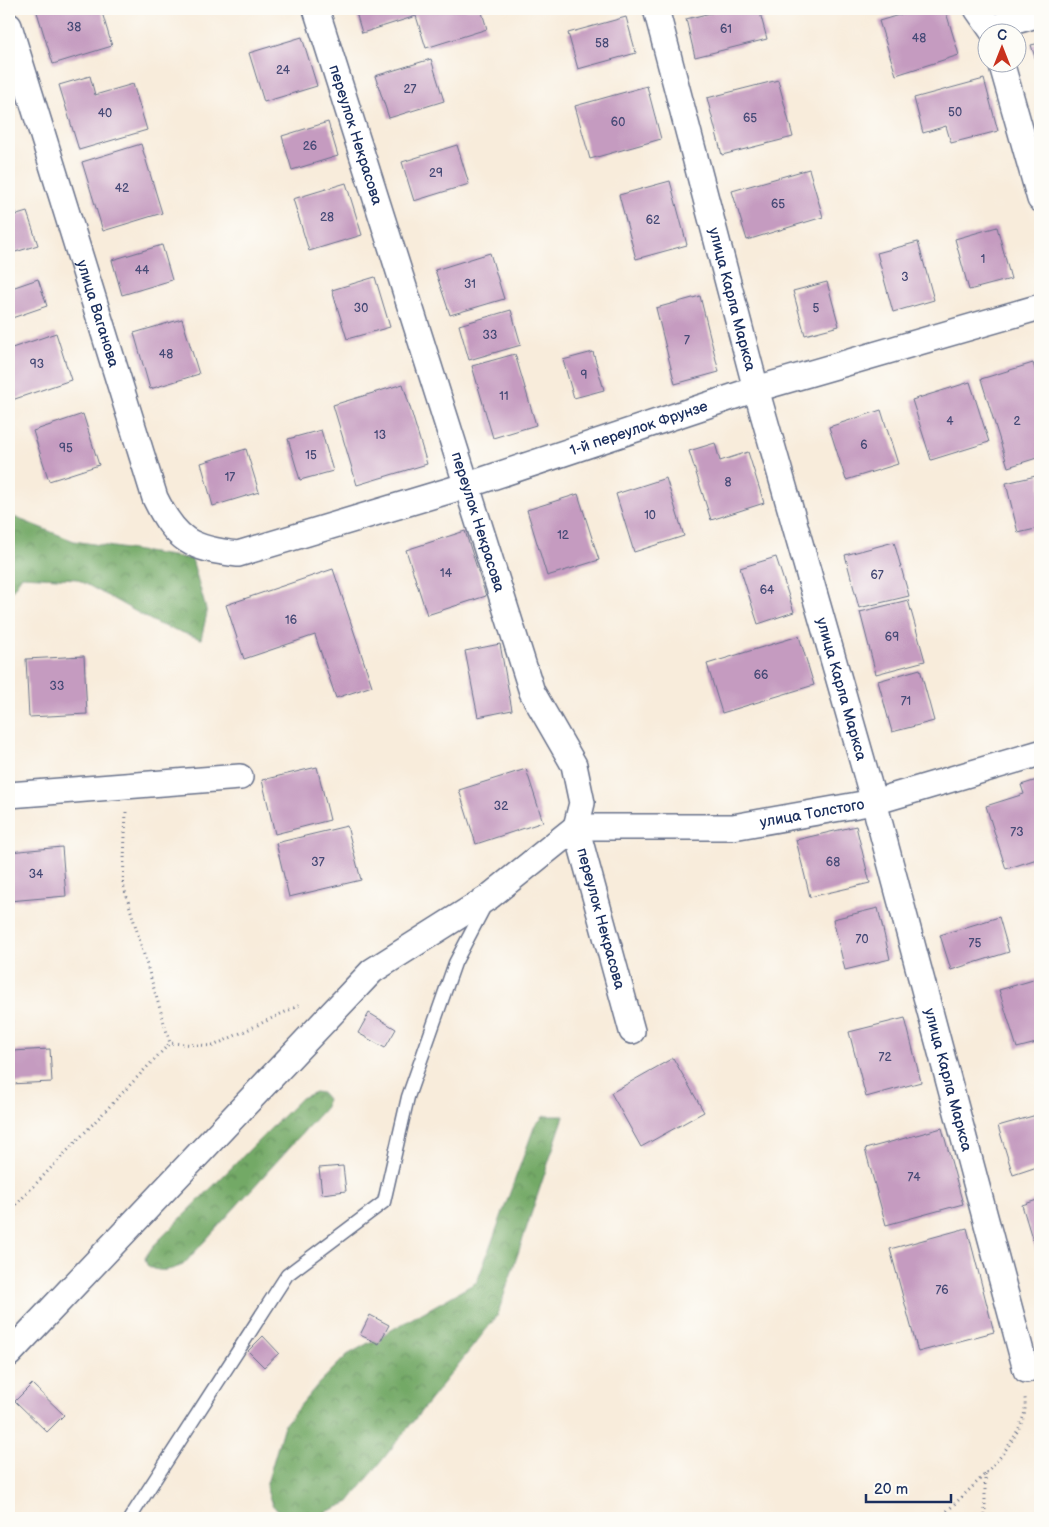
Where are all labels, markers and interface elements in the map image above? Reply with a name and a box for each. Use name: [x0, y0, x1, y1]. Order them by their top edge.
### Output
house number: 38: [67, 20, 81, 35]
house number: 61: [720, 22, 732, 37]
north arrow: [976, 22, 1026, 72]
text: С: [997, 27, 1007, 44]
house number: 48: [912, 31, 926, 46]
house number: 58: [595, 36, 609, 51]
house number: 24: [276, 63, 291, 78]
street label: переулок Некрасова: [324, 63, 386, 208]
house number: 27: [404, 82, 417, 97]
house number: 50: [948, 105, 962, 120]
house number: 40: [98, 106, 112, 121]
house number: 65: [743, 111, 757, 126]
house number: 60: [611, 115, 625, 130]
house number: 26: [303, 139, 317, 154]
house number: 29: [429, 166, 443, 181]
house number: 42: [115, 181, 129, 196]
house number: 65: [771, 197, 785, 212]
house number: 28: [320, 210, 334, 225]
house number: 62: [646, 213, 660, 228]
street label: улица Карла Маркса: [704, 225, 760, 373]
house number: 1: [981, 252, 985, 267]
street label: улица Ваганова: [72, 258, 123, 370]
house number: 44: [135, 263, 150, 278]
house number: 3: [901, 270, 909, 285]
house number: 31: [464, 277, 476, 292]
house number: 30: [354, 301, 368, 316]
house number: 5: [813, 301, 820, 316]
house number: 33: [483, 328, 497, 343]
house number: 7: [684, 333, 690, 348]
house number: 48: [159, 347, 173, 362]
house number: 93: [30, 357, 44, 372]
house number: 9: [581, 368, 588, 383]
house number: 11: [499, 389, 509, 404]
street label: 1-й переулок Фрунзе: [567, 397, 710, 460]
house number: 4: [946, 414, 954, 429]
house number: 2: [1013, 414, 1021, 429]
house number: 13: [374, 428, 386, 443]
house number: 6: [860, 438, 868, 453]
house number: 95: [59, 441, 73, 456]
house number: 15: [305, 448, 317, 463]
street label: переулок Некрасова: [447, 450, 509, 595]
house number: 17: [225, 470, 235, 485]
house number: 8: [725, 475, 732, 490]
house number: 10: [644, 508, 656, 523]
house number: 12: [557, 528, 569, 543]
house number: 14: [440, 566, 453, 581]
house number: 67: [870, 568, 884, 583]
house number: 64: [760, 583, 775, 598]
house number: 16: [285, 613, 297, 628]
street label: улица Карла Маркса: [812, 616, 871, 763]
house number: 69: [885, 630, 899, 645]
house number: 66: [754, 668, 768, 683]
house number: 33: [50, 679, 64, 694]
house number: 71: [901, 694, 911, 709]
street label: улица Толстого: [758, 795, 866, 832]
house number: 32: [494, 799, 508, 814]
house number: 73: [1010, 825, 1024, 840]
street label: переулок Некрасова: [572, 846, 629, 992]
house number: 37: [311, 855, 325, 870]
house number: 68: [826, 855, 840, 870]
house number: 34: [29, 867, 44, 882]
house number: 70: [856, 932, 868, 947]
house number: 75: [969, 936, 982, 951]
street label: улица Карла Маркса: [920, 1006, 976, 1154]
house number: 72: [879, 1050, 891, 1065]
house number: 74: [907, 1170, 921, 1185]
house number: 76: [935, 1283, 949, 1298]
scale bar: [866, 1472, 952, 1504]
text: 20 m: [874, 1480, 908, 1499]

